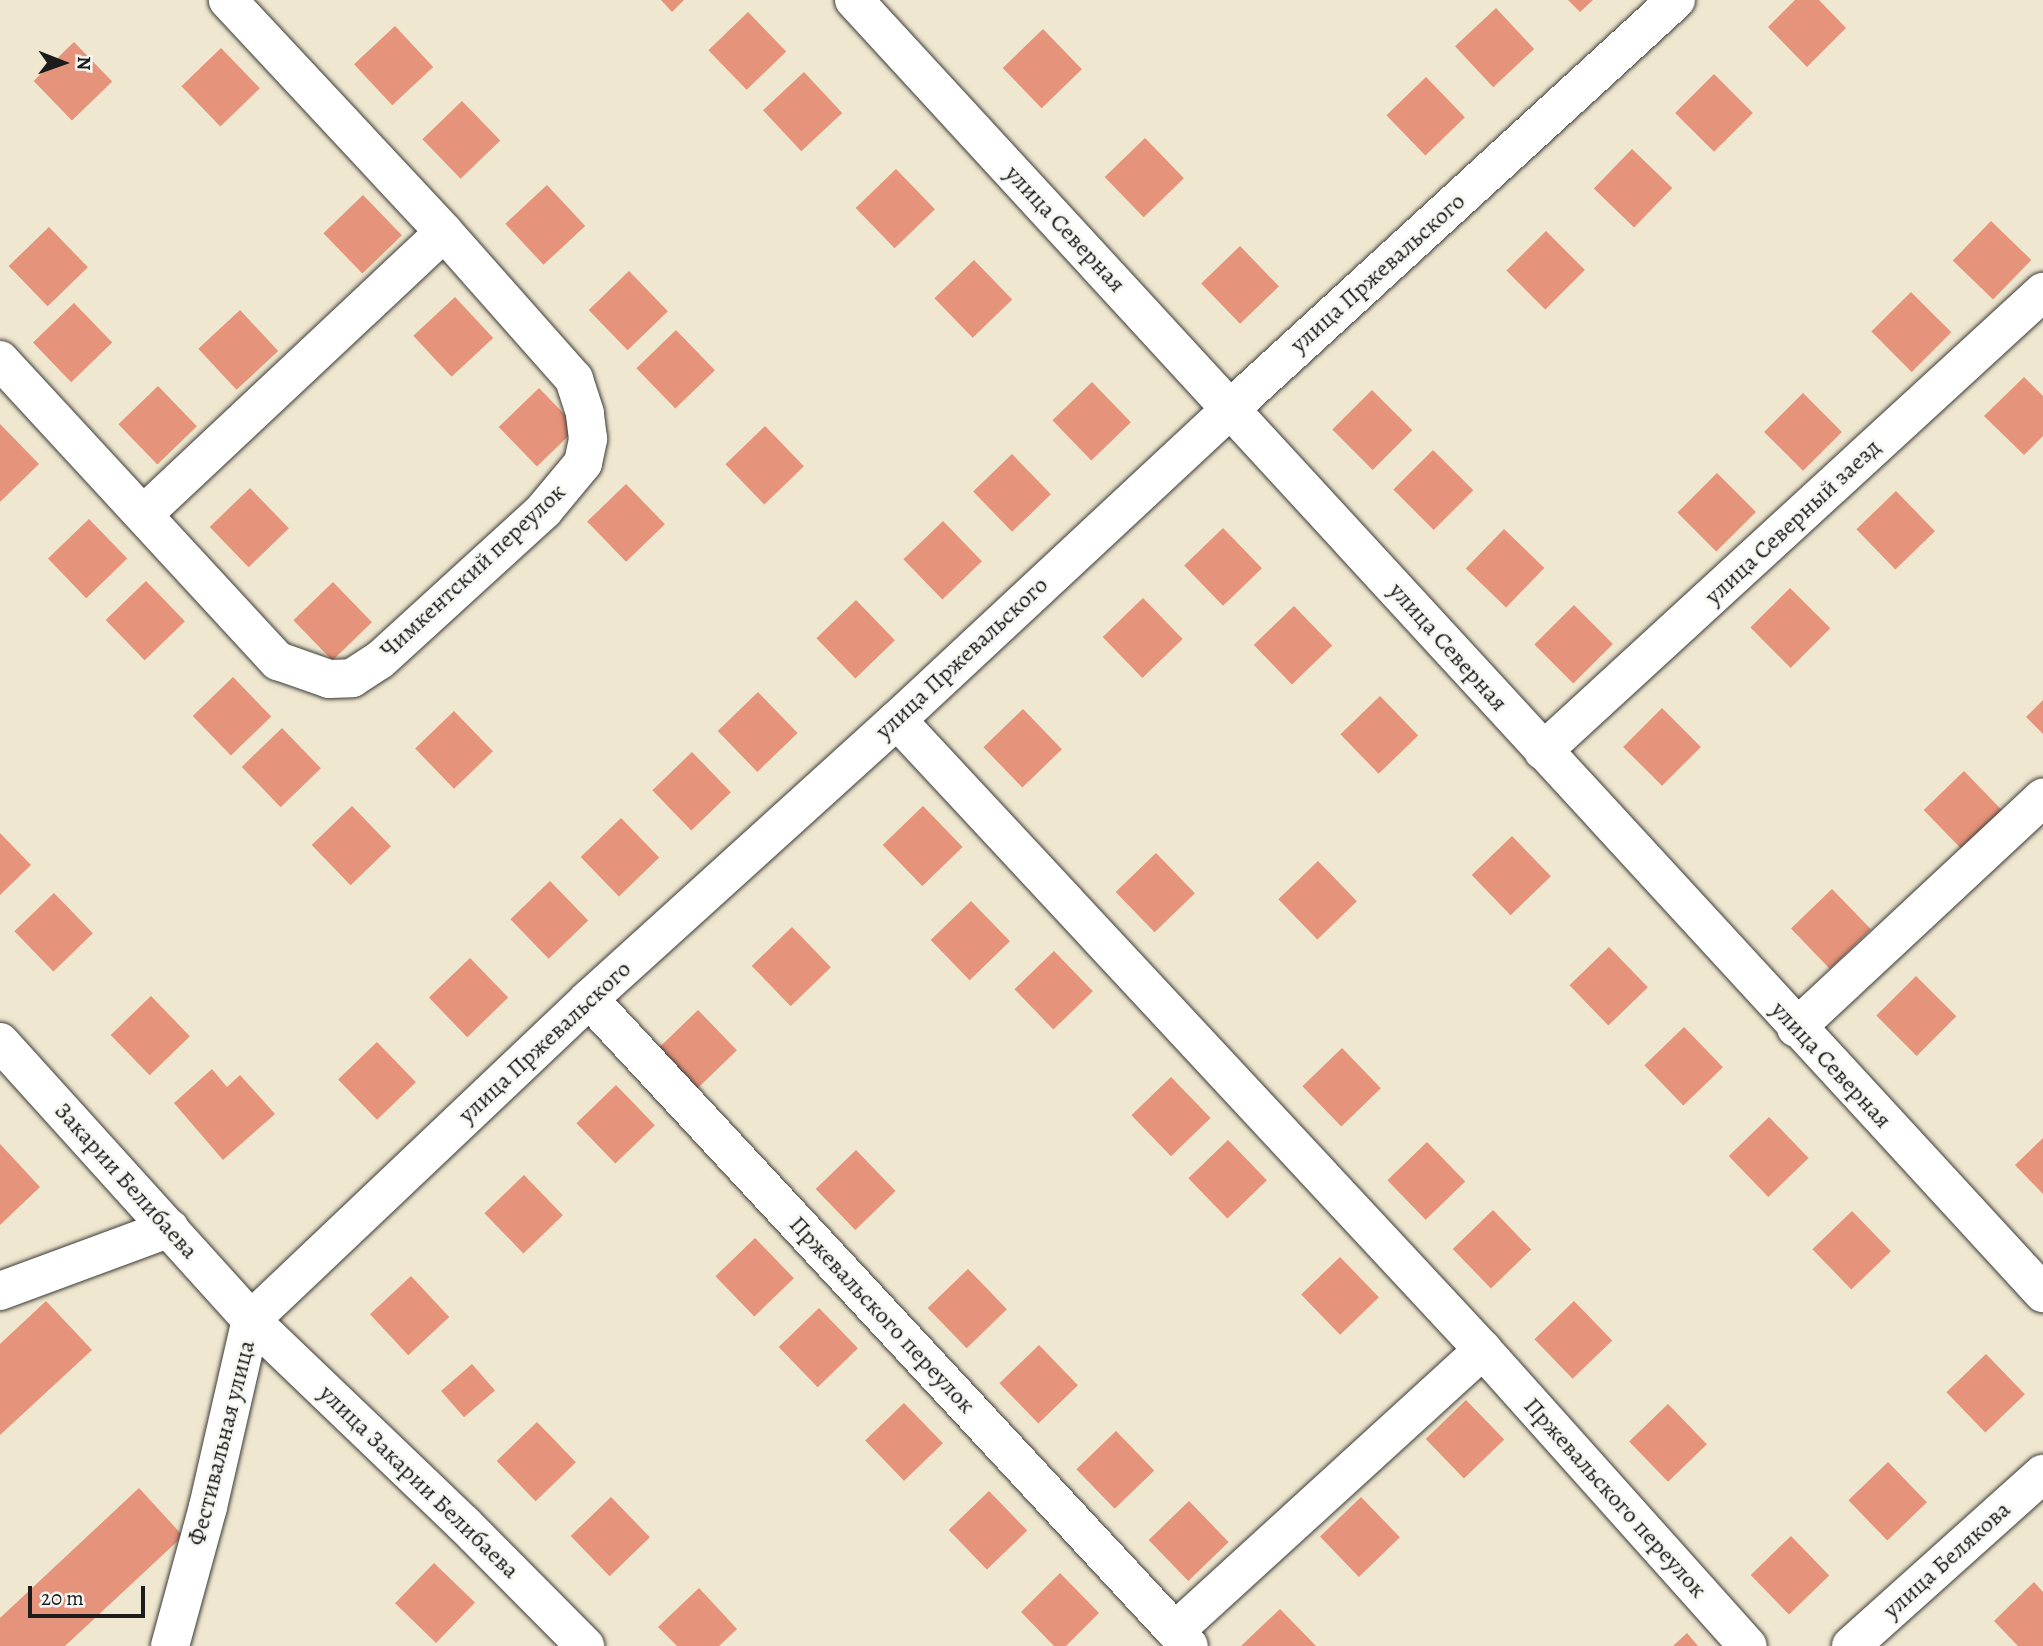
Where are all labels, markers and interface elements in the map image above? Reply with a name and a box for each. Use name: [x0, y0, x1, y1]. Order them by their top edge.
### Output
north arrow: [28, 28, 98, 98]
text: N: [71, 56, 97, 71]
street label: улица Северная: [999, 160, 1131, 298]
street label: улица Пржевальского: [1285, 187, 1471, 359]
street label: улица Северный заезд: [1699, 433, 1887, 611]
street label: Чимкентский переулок: [374, 478, 572, 664]
street label: улица Пржевальского: [870, 571, 1054, 745]
street label: улица Северная: [1383, 577, 1513, 717]
street label: улица Пржевальского: [453, 955, 637, 1129]
street label: улица Северная: [1765, 996, 1897, 1134]
street label: Закарии Белибаева: [48, 1097, 204, 1265]
street label: Пржевальского переулок: [783, 1210, 981, 1420]
street label: Фестивальная улица: [183, 1337, 261, 1549]
street label: улица Закарии Белибаева: [313, 1379, 525, 1585]
street label: Пржевальского переулок: [1517, 1392, 1713, 1604]
street label: улица Белякова: [1877, 1495, 2017, 1625]
scale bar: [32, 1572, 149, 1616]
text: 20 m: [41, 1584, 84, 1612]

